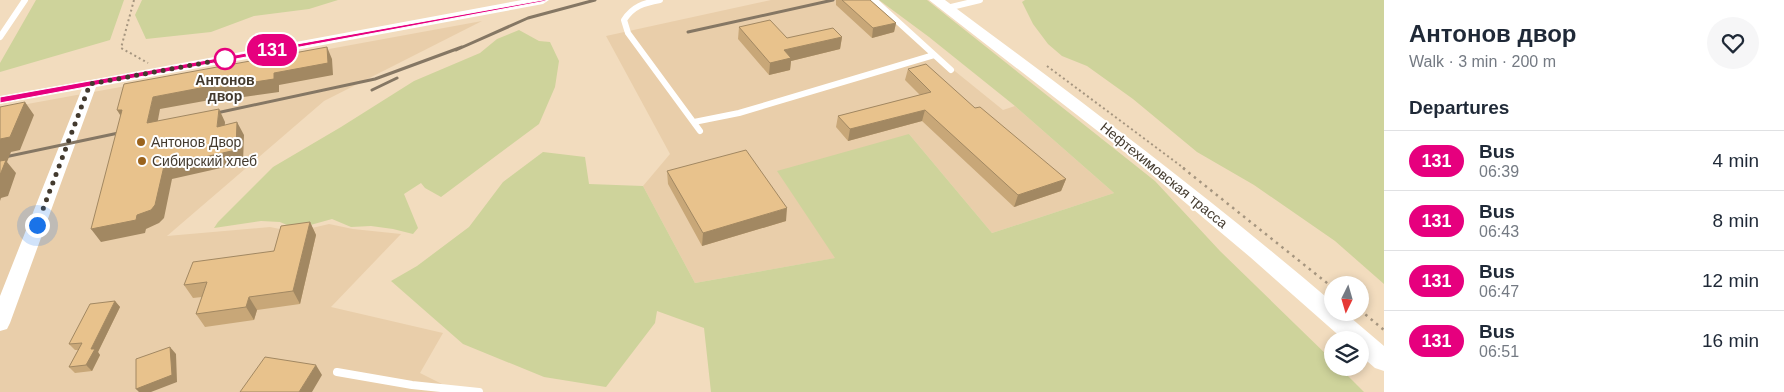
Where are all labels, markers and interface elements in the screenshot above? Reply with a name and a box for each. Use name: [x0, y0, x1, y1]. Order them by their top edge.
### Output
button: heart: [1707, 17, 1759, 69]
text: Антонов двор: [1409, 20, 1577, 47]
line badge: 131: [243, 34, 301, 66]
text: 131: [257, 40, 287, 60]
marker: Антонов двор: [214, 48, 236, 70]
text: Walk · 3 min · 200 m: [1409, 53, 1556, 70]
place label: Антонов двор: [195, 72, 255, 104]
text: Departures: [1409, 97, 1509, 118]
street label: Нефтехимовская трасса: [1097, 119, 1231, 231]
place label: Антонов Двор: [151, 134, 242, 150]
marker: Антонов Двор: [135, 136, 147, 148]
text: Bus: [1479, 141, 1515, 162]
text: 4 min: [1713, 150, 1759, 171]
text: 131: [1421, 151, 1452, 171]
place label: Сибирский хлеб: [152, 153, 257, 169]
marker: Сибирский хлеб: [136, 155, 148, 167]
text: 06:39: [1479, 163, 1519, 180]
text: Bus: [1479, 201, 1515, 222]
text: 8 min: [1713, 210, 1759, 231]
text: 131: [1421, 211, 1452, 231]
your location: [25, 213, 50, 238]
text: 06:43: [1479, 223, 1519, 240]
text: Bus: [1479, 261, 1515, 282]
text: 12 min: [1702, 270, 1759, 291]
text: 131: [1421, 271, 1452, 291]
north arrow: [1324, 276, 1369, 321]
map controls: [1324, 276, 1369, 376]
text: 06:47: [1479, 283, 1519, 300]
text: Bus: [1479, 321, 1515, 342]
text: 16 min: [1702, 330, 1759, 351]
button: layers: [1324, 331, 1369, 376]
text: 131: [1421, 331, 1452, 351]
text: 06:51: [1479, 343, 1519, 360]

